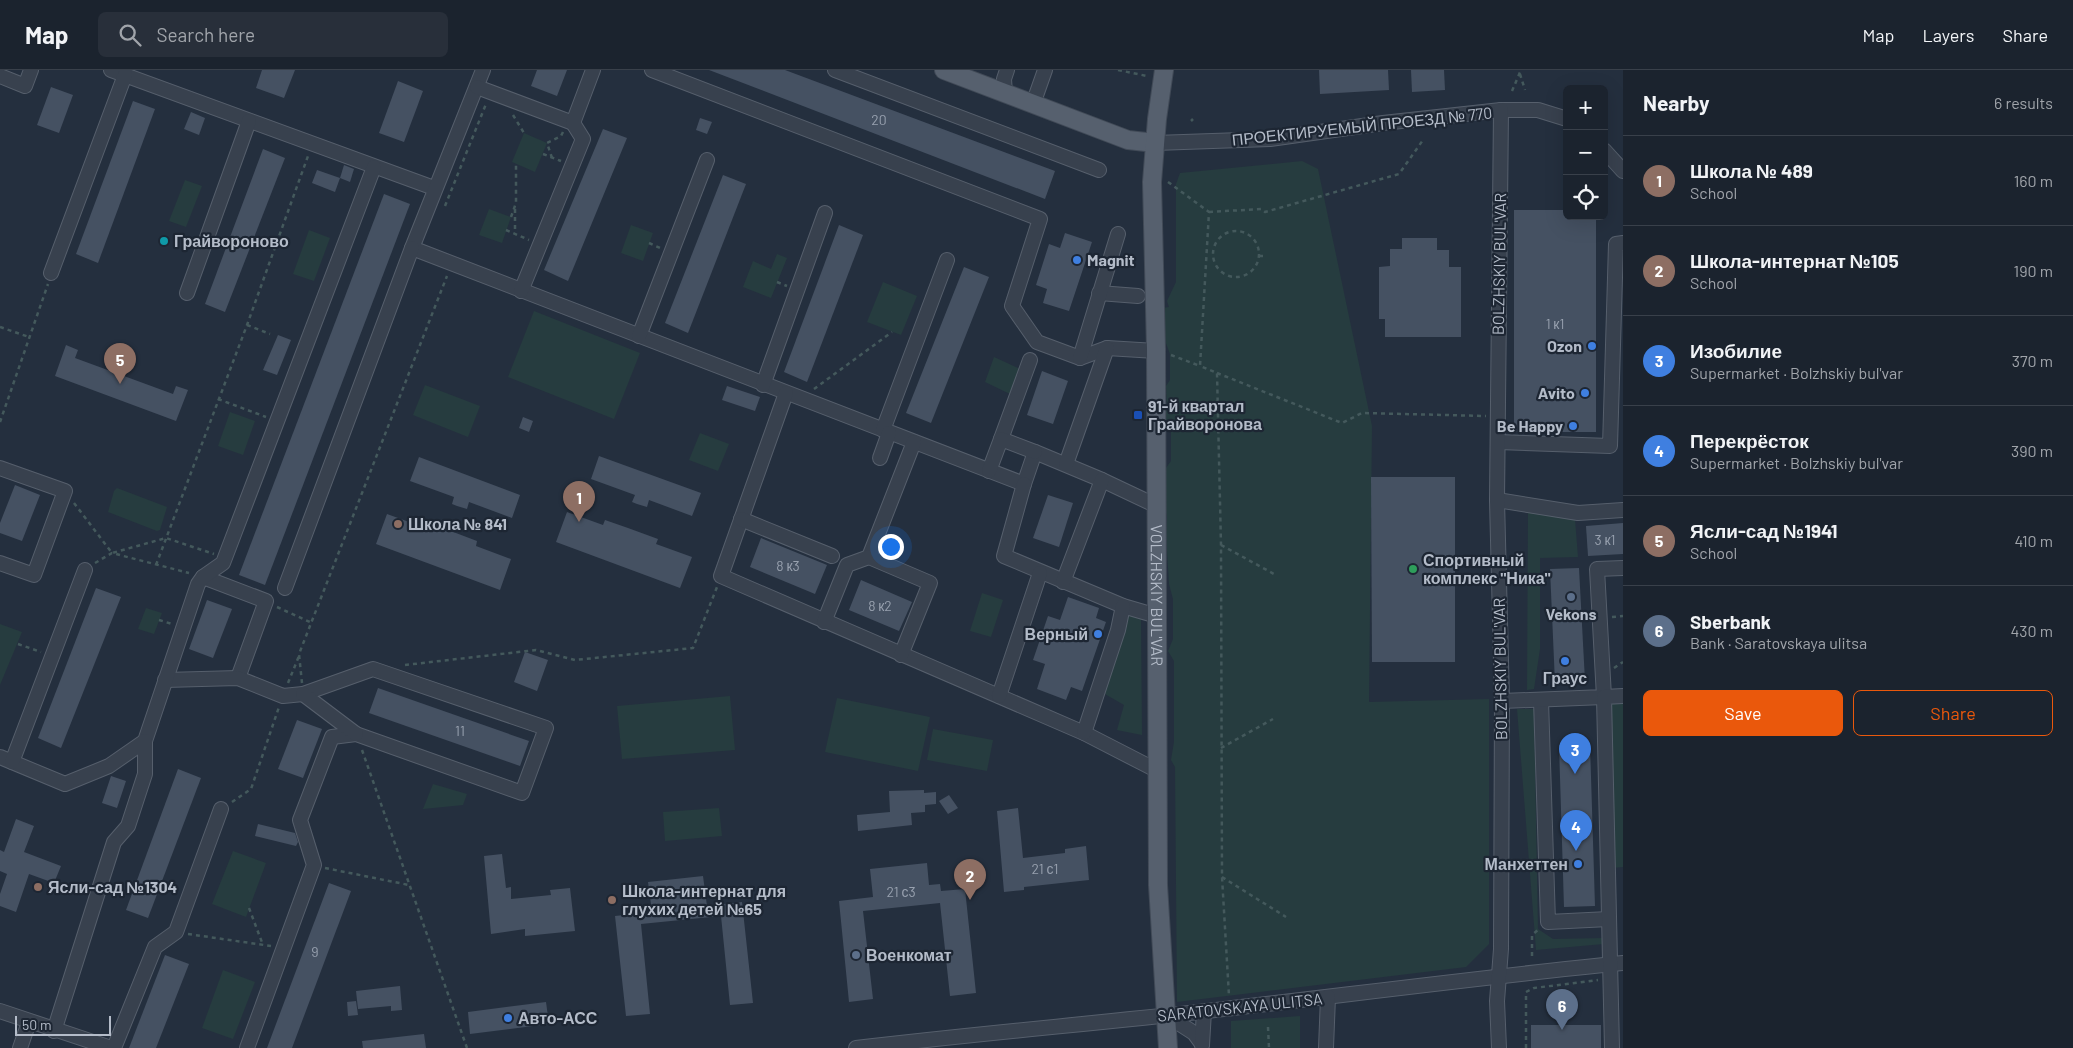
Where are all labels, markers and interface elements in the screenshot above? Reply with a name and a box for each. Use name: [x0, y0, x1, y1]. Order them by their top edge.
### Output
search box: [98, 12, 448, 57]
text: Map: [25, 20, 68, 49]
icon: search: [116, 21, 144, 49]
text: Search here: [156, 23, 255, 46]
text: Map: [1862, 24, 1894, 46]
text: Layers: [1922, 24, 1975, 46]
text: Share: [2003, 24, 2048, 46]
map controls: [1563, 85, 1608, 220]
button: +: [1563, 85, 1608, 130]
text: Nearby: [1643, 90, 1709, 115]
text: 6 results: [1994, 93, 2053, 112]
street label: ПРОЕКТИРУЕМЫЙ ПРОЕЗД № 770: [1231, 102, 1493, 149]
house number: 20: [871, 111, 887, 128]
button: −: [1563, 130, 1608, 175]
text: Школа № 489: [1690, 159, 1813, 182]
text: 1: [1656, 171, 1662, 190]
text: 160 m: [2014, 171, 2053, 190]
button: locate: [1563, 175, 1608, 220]
text: School: [1690, 183, 1737, 202]
street label: BOLZHSKIY BUL'VAR: [1488, 193, 1509, 335]
place label: Грайвороново: [174, 231, 289, 250]
marker: Грайвороново: [158, 235, 170, 247]
text: Школа-интернат №105: [1690, 249, 1899, 272]
place label: Magnit: [1087, 250, 1135, 269]
marker: Magnit: [1071, 254, 1083, 266]
text: 2: [1655, 261, 1663, 280]
text: 190 m: [2014, 261, 2053, 280]
text: School: [1690, 273, 1737, 292]
house number: 1 к1: [1546, 315, 1564, 332]
place label: Ozon: [1547, 336, 1582, 355]
text: Изобилие: [1690, 339, 1782, 362]
marker: Ozon: [1586, 340, 1598, 352]
pin: 5: [104, 343, 136, 384]
text: 3: [1655, 351, 1663, 370]
text: 370 m: [2012, 351, 2053, 370]
text: Supermarket · Bolzhskiy bul'var: [1690, 363, 1903, 382]
place label: Avito: [1538, 383, 1575, 402]
marker: Avito: [1579, 387, 1591, 399]
place label: 91-й квартал Грайворонова: [1148, 396, 1262, 433]
marker: 91-й квартал Грайворонова: [1132, 409, 1144, 421]
place label: Be Happy: [1497, 416, 1563, 435]
marker: Be Happy: [1567, 420, 1579, 432]
text: Перекрёсток: [1690, 429, 1809, 452]
text: 4: [1654, 441, 1664, 460]
text: 390 m: [2011, 441, 2053, 460]
text: Supermarket · Bolzhskiy bul'var: [1690, 453, 1903, 472]
pin: 1: [563, 481, 595, 522]
place label: Школа № 841: [408, 514, 507, 533]
marker: Школа № 841: [392, 518, 404, 530]
text: Ясли-сад №1941: [1690, 519, 1837, 542]
street label: VOLZHSKIY BUL'VAR: [1148, 525, 1167, 666]
house number: 3 к1: [1594, 531, 1616, 548]
text: 5: [1655, 531, 1663, 550]
text: 410 m: [2015, 531, 2053, 550]
your location: [878, 534, 904, 560]
text: School: [1690, 543, 1737, 562]
place label: Спортивный комплекс "Ника": [1423, 550, 1551, 587]
house number: 8 к3: [776, 557, 800, 574]
marker: Спортивный комплекс "Ника": [1407, 563, 1419, 575]
marker: Vekons: [1565, 591, 1577, 603]
house number: 8 к2: [868, 597, 892, 614]
street label: BOLZHSKIY BUL'VAR: [1489, 598, 1510, 740]
place label: Vekons: [1545, 604, 1597, 623]
text: Sberbank: [1690, 610, 1771, 633]
text: 6: [1655, 621, 1663, 640]
text: 430 m: [2010, 621, 2053, 640]
place label: Верный: [1025, 624, 1088, 643]
marker: Верный: [1092, 628, 1104, 640]
text: Bank · Saratovskaya ulitsa: [1690, 633, 1867, 652]
marker: Граус: [1559, 655, 1571, 667]
place label: Граус: [1543, 668, 1587, 687]
button: Save: [1643, 690, 1843, 736]
button: Share: [1853, 690, 2053, 736]
house number: 11: [455, 722, 465, 739]
pin: 3: [1559, 733, 1591, 774]
pin: 4: [1560, 810, 1592, 851]
place label: Манхеттен: [1484, 854, 1568, 873]
marker: Манхеттен: [1572, 858, 1584, 870]
pin: 2: [954, 859, 986, 900]
house number: 21 с1: [1032, 860, 1058, 877]
place label: Ясли-сад №1304: [48, 877, 177, 896]
marker: Ясли-сад №1304: [32, 881, 44, 893]
place label: Школа-интернат для глухих детей №65: [622, 881, 786, 918]
house number: 21 с3: [886, 883, 916, 900]
marker: Школа-интернат для глухих детей №65: [606, 894, 618, 906]
house number: 9: [311, 943, 319, 960]
place label: Военкомат: [866, 945, 952, 964]
marker: Военкомат: [850, 949, 862, 961]
street label: SARATOVSKAYA ULITSA: [1156, 988, 1324, 1025]
pin: 6: [1546, 989, 1578, 1030]
place label: Авто-АСС: [518, 1008, 598, 1027]
marker: Авто-АСС: [502, 1012, 514, 1024]
scale bar: [15, 1013, 111, 1036]
text: 50 m: [22, 1016, 51, 1033]

